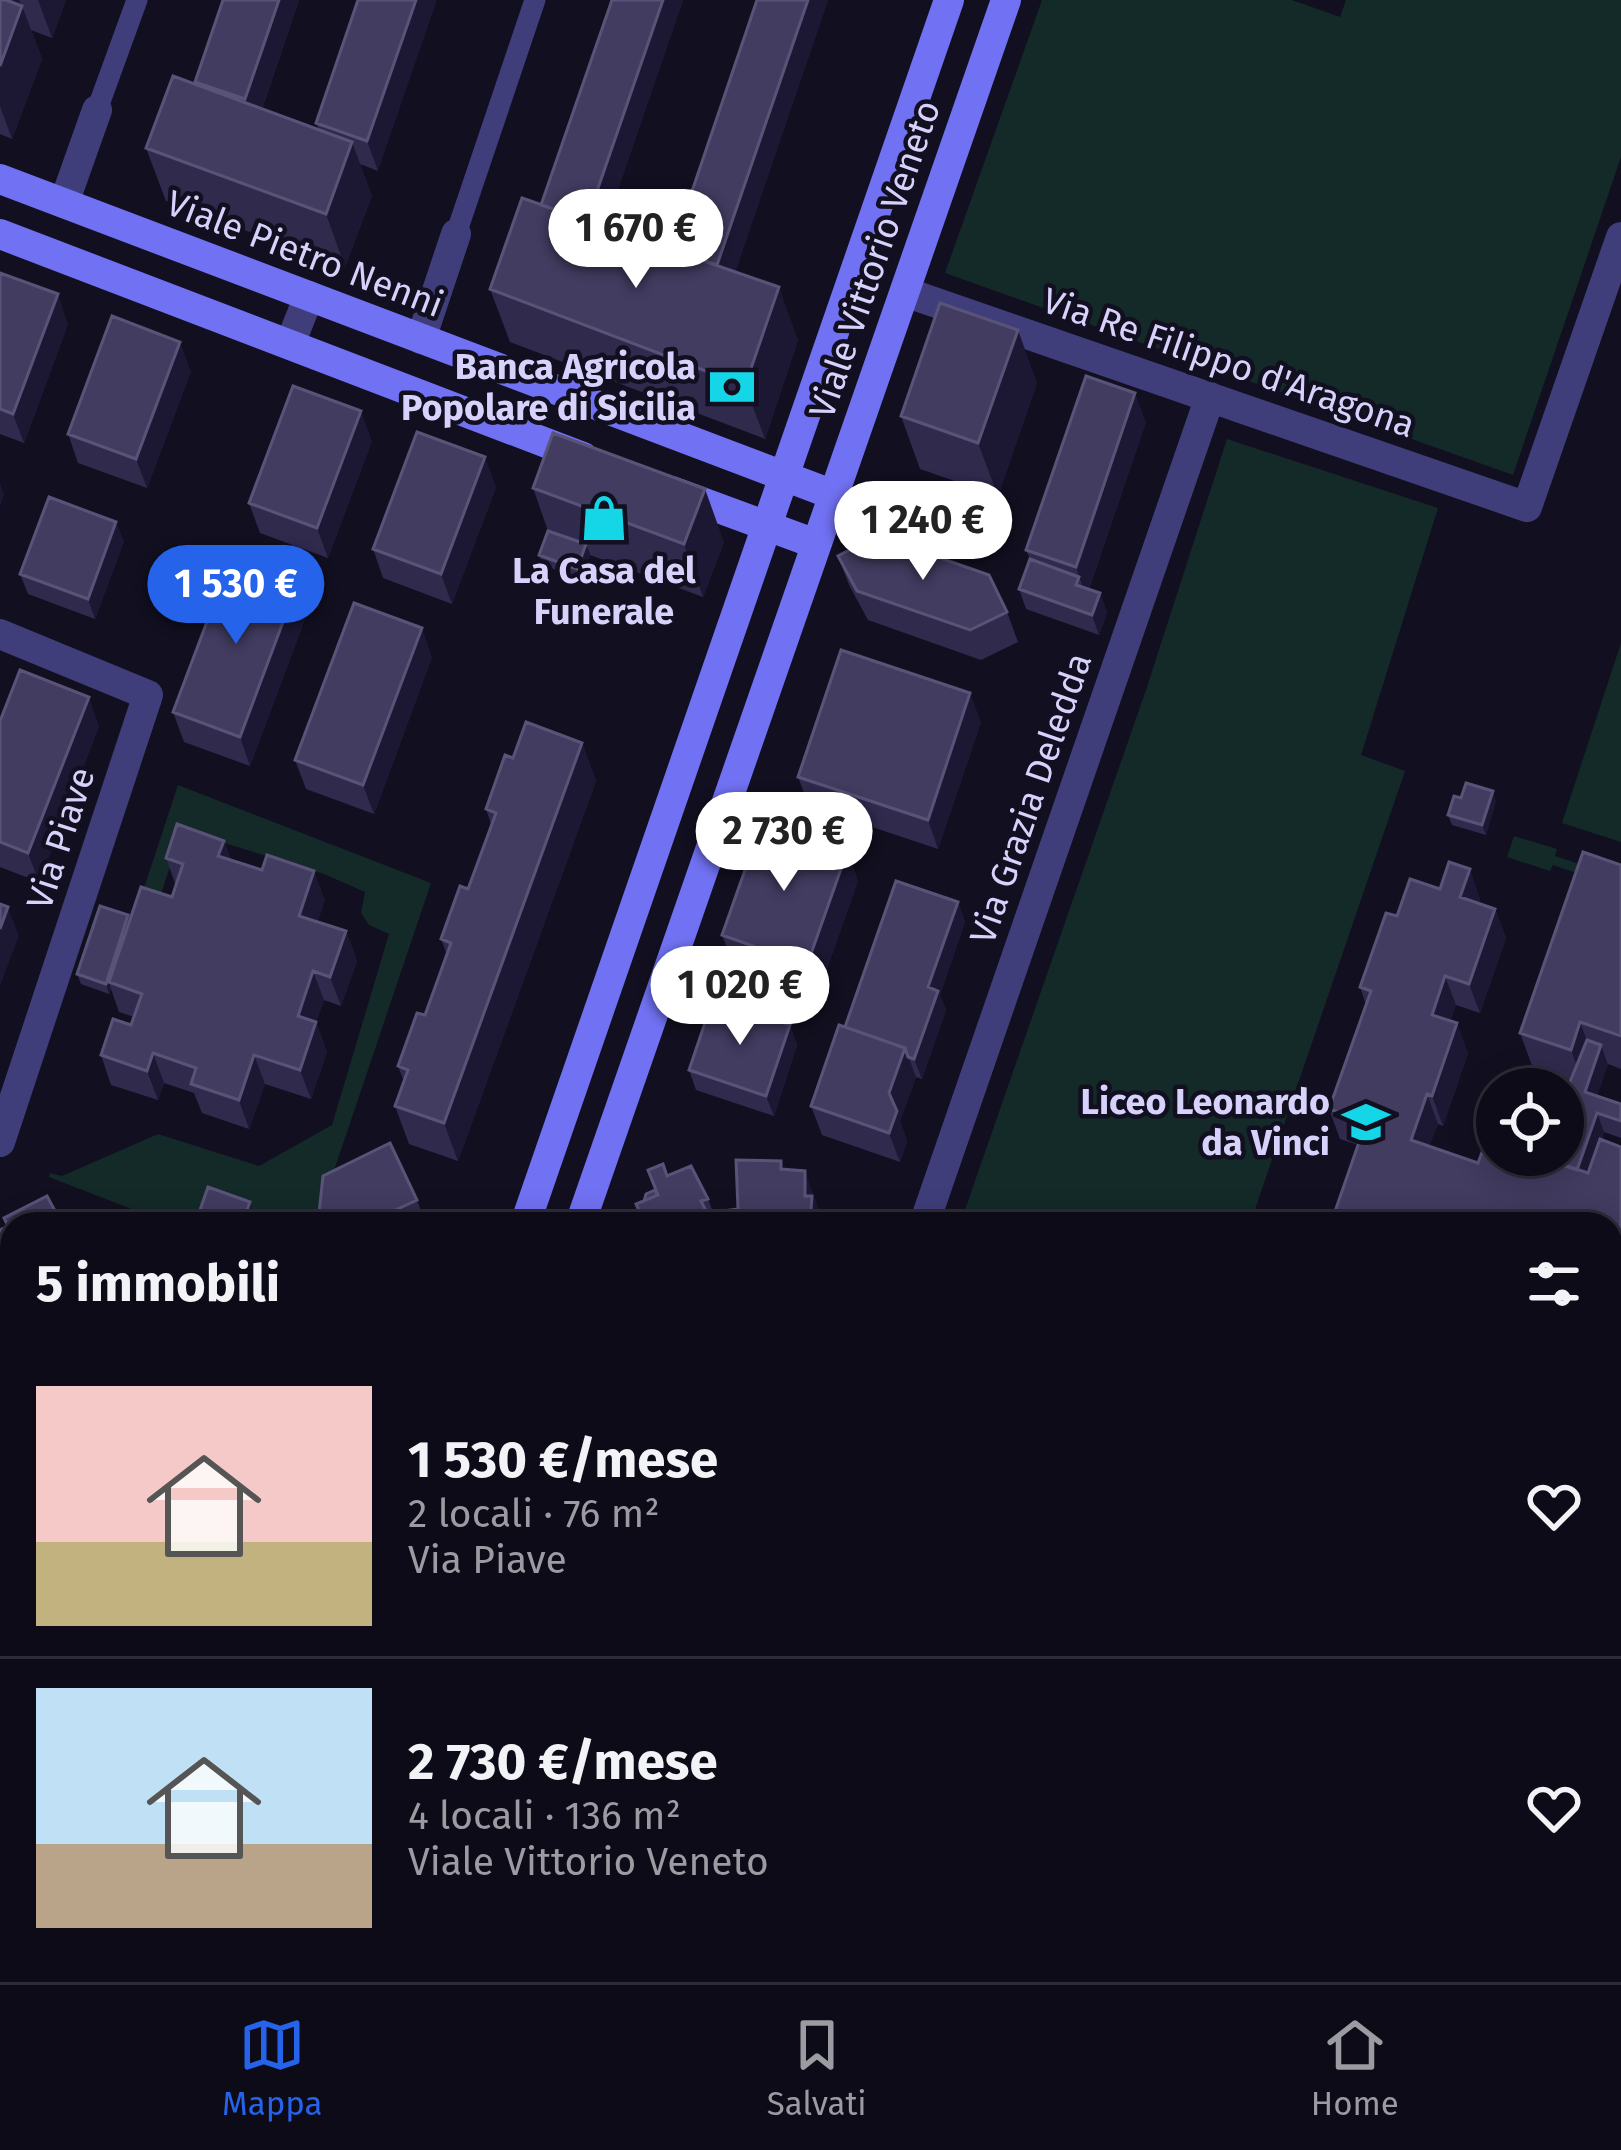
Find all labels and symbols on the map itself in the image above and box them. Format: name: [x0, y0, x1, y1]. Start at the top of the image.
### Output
street label: Viale Vittorio Veneto: [800, 95, 950, 424]
street label: Viale Pietro Nenni: [160, 181, 449, 327]
pin: 1 670 €: [525, 189, 747, 291]
street label: Via Re Filippo d'Aragona: [1037, 279, 1421, 447]
place label: Banca Agricola Popolare di Sicilia: [401, 345, 696, 430]
bank icon: Banca Agricola Popolare di Sicilia: [707, 362, 757, 412]
pin: 1 240 €: [812, 481, 1034, 583]
shop icon: La Casa del Funerale: [579, 493, 629, 543]
pin: 1 530 €: [125, 545, 347, 647]
place label: La Casa del Funerale: [512, 549, 696, 634]
street label: Via Grazia Deledda: [961, 647, 1101, 950]
street label: Via Piave: [17, 762, 105, 915]
pin: 2 730 €: [673, 792, 895, 894]
pin: 1 020 €: [629, 946, 851, 1048]
place label: Liceo Leonardo da Vinci: [1080, 1080, 1330, 1165]
school or university icon: Liceo Leonardo da Vinci: [1341, 1097, 1391, 1147]

